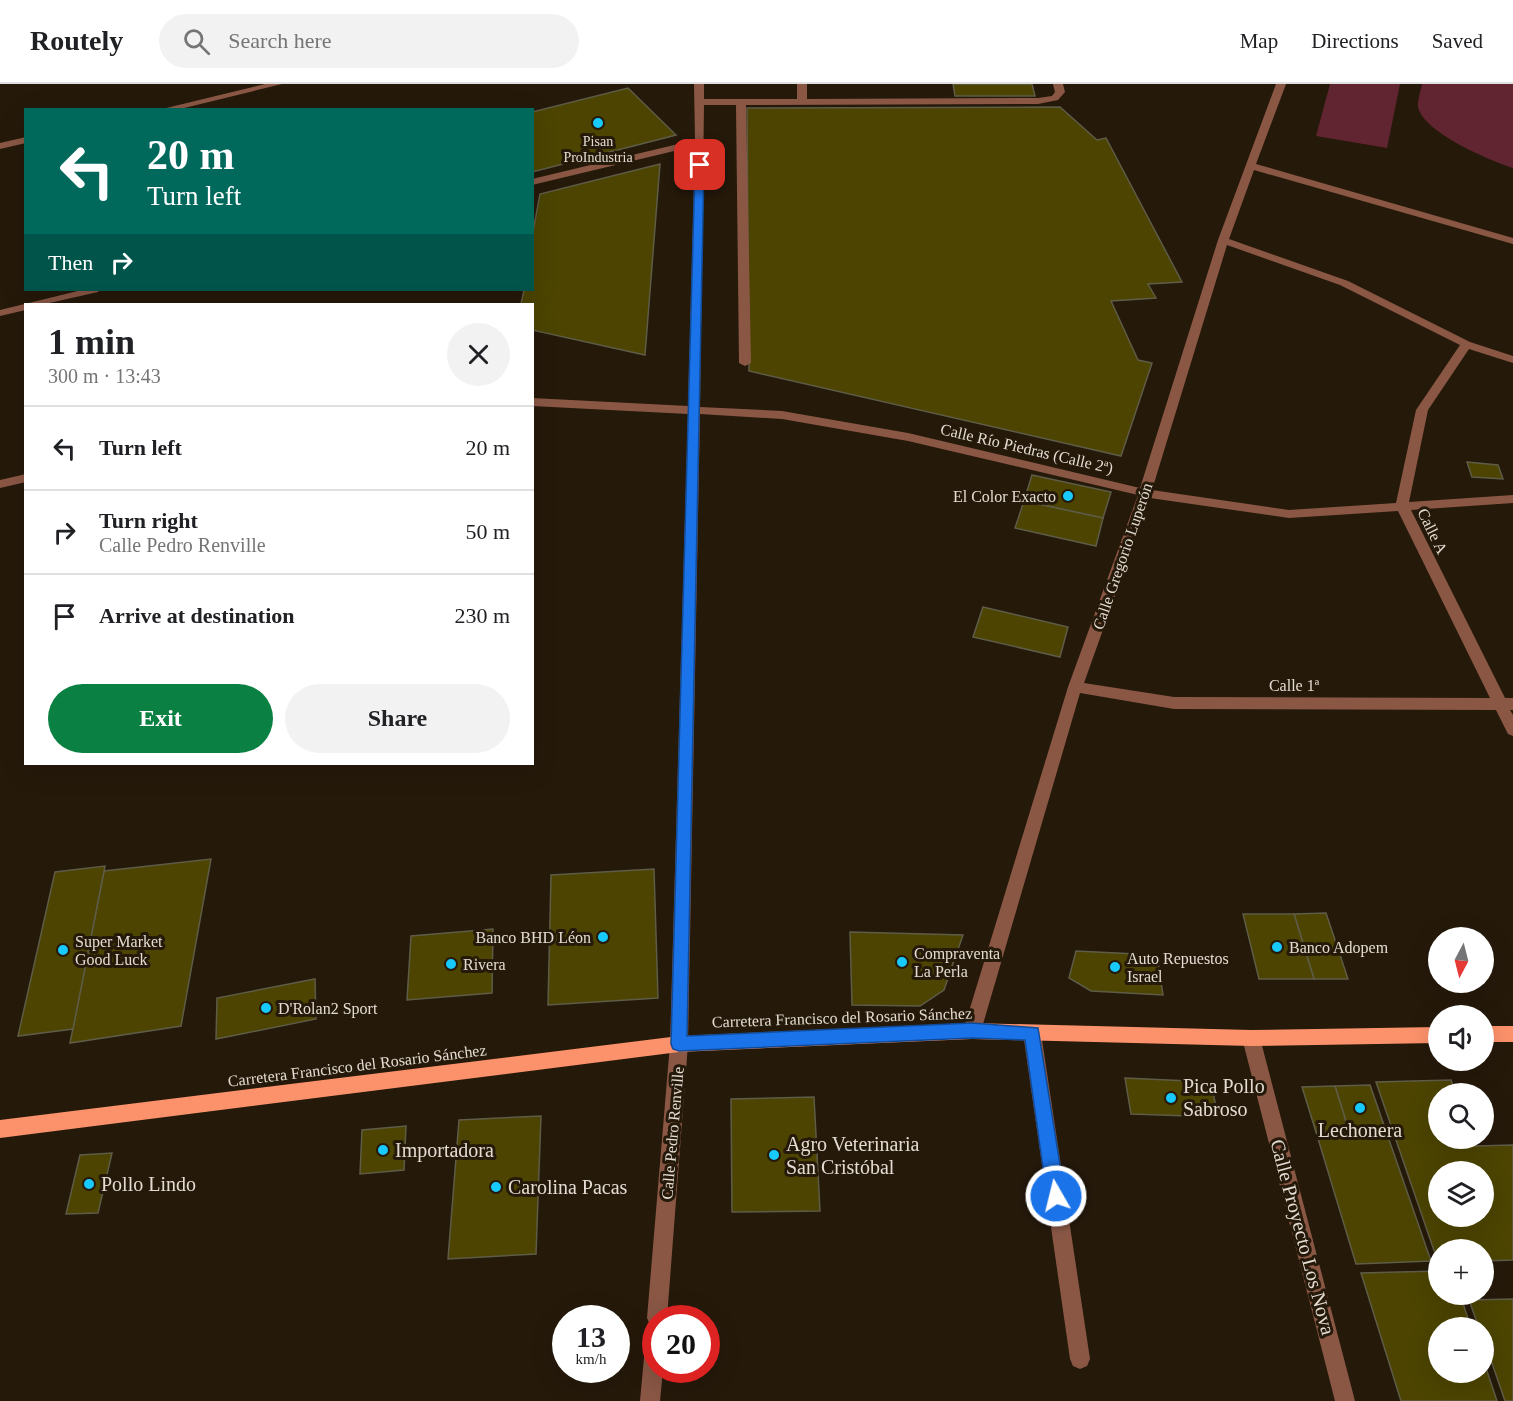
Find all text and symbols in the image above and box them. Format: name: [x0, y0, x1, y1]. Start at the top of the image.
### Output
search box: [159, 14, 579, 68]
text: Routely: [30, 25, 123, 56]
icon: search: [180, 25, 213, 58]
text: Search here: [228, 28, 332, 53]
text: Map: [1240, 29, 1278, 53]
text: Directions: [1311, 29, 1399, 53]
text: Saved: [1432, 29, 1483, 53]
marker: Pisan ProIndustria: [591, 116, 605, 130]
icon: left: [48, 132, 126, 210]
text: 20 m: [147, 132, 235, 178]
place label: Pisan ProIndustria: [563, 134, 633, 165]
pin: [674, 139, 725, 190]
icon: arrive: [683, 148, 716, 181]
text: Turn left: [147, 181, 241, 211]
icon: right: [105, 246, 138, 279]
text: Then: [48, 250, 93, 275]
text: 1 min: [48, 322, 135, 362]
button: close: [447, 323, 510, 386]
text: 300 m · 13:43: [48, 365, 161, 387]
street label: Calle Río Piedras (Calle 2ª): [939, 420, 1115, 478]
icon: left: [48, 432, 81, 465]
text: Turn left: [99, 435, 182, 460]
text: 20 m: [465, 435, 510, 460]
street label: Calle Gregorio Luperón: [1089, 481, 1156, 632]
place label: El Color Exacto: [953, 488, 1056, 505]
marker: El Color Exacto: [1061, 489, 1075, 503]
street label: Calle A: [1414, 506, 1451, 557]
text: Turn right: [99, 508, 198, 533]
icon: right: [48, 516, 81, 549]
text: 50 m: [465, 519, 510, 544]
text: Calle Pedro Renville: [99, 534, 266, 556]
icon: arrive: [48, 600, 81, 633]
text: Arrive at destination: [99, 603, 295, 628]
text: 230 m: [454, 603, 510, 628]
street label: Calle 1ª: [1269, 677, 1320, 694]
button: Exit: [48, 684, 273, 753]
button: Share: [285, 684, 510, 753]
north arrow: [1428, 927, 1494, 993]
map controls: [1428, 927, 1494, 1383]
place label: Banco BHD Léon: [475, 929, 591, 946]
marker: Banco BHD Léon: [596, 930, 610, 944]
place label: Super Market Good Luck: [75, 933, 163, 968]
place label: Banco Adopem: [1289, 939, 1389, 957]
marker: Banco Adopem: [1270, 940, 1284, 954]
marker: Super Market Good Luck: [56, 943, 70, 957]
place label: Compraventa La Perla: [914, 945, 1000, 980]
place label: Auto Repuestos Israel: [1127, 950, 1229, 985]
marker: Compraventa La Perla: [895, 955, 909, 969]
place label: Rivera: [463, 956, 506, 973]
marker: Rivera: [444, 957, 458, 971]
marker: Auto Repuestos Israel: [1108, 960, 1122, 974]
place label: D'Rolan2 Sport: [278, 1000, 378, 1018]
marker: D'Rolan2 Sport: [259, 1001, 273, 1015]
street label: Carretera Francisco del Rosario Sánchez: [712, 1004, 972, 1031]
button: sound: [1428, 1005, 1494, 1071]
street label: Carretera Francisco del Rosario Sánchez: [227, 1041, 487, 1090]
street label: Calle Pedro Renville: [658, 1066, 687, 1200]
place label: Pica Pollo Sabroso: [1183, 1075, 1265, 1120]
button: search: [1428, 1083, 1494, 1149]
marker: Pica Pollo Sabroso: [1164, 1091, 1178, 1105]
marker: Lechonera: [1353, 1101, 1367, 1115]
place label: Lechonera: [1318, 1119, 1402, 1141]
place label: Agro Veterinaria San Cristóbal: [786, 1133, 920, 1178]
street label: Calle Proyecto Los Nova: [1265, 1137, 1340, 1338]
place label: Importadora: [395, 1139, 494, 1162]
marker: Importadora: [376, 1143, 390, 1157]
marker: Agro Veterinaria San Cristóbal: [767, 1148, 781, 1162]
button: layers: [1428, 1161, 1494, 1227]
position arrow: [1024, 1164, 1088, 1228]
place label: Pollo Lindo: [101, 1173, 196, 1195]
place label: Carolina Pacas: [508, 1176, 628, 1198]
marker: Pollo Lindo: [82, 1177, 96, 1191]
marker: Carolina Pacas: [489, 1180, 503, 1194]
button: +: [1428, 1239, 1494, 1305]
speed limit sign: 20: [642, 1305, 720, 1383]
button: −: [1428, 1317, 1494, 1383]
text: 13: [576, 1320, 606, 1353]
text: km/h: [576, 1351, 606, 1367]

